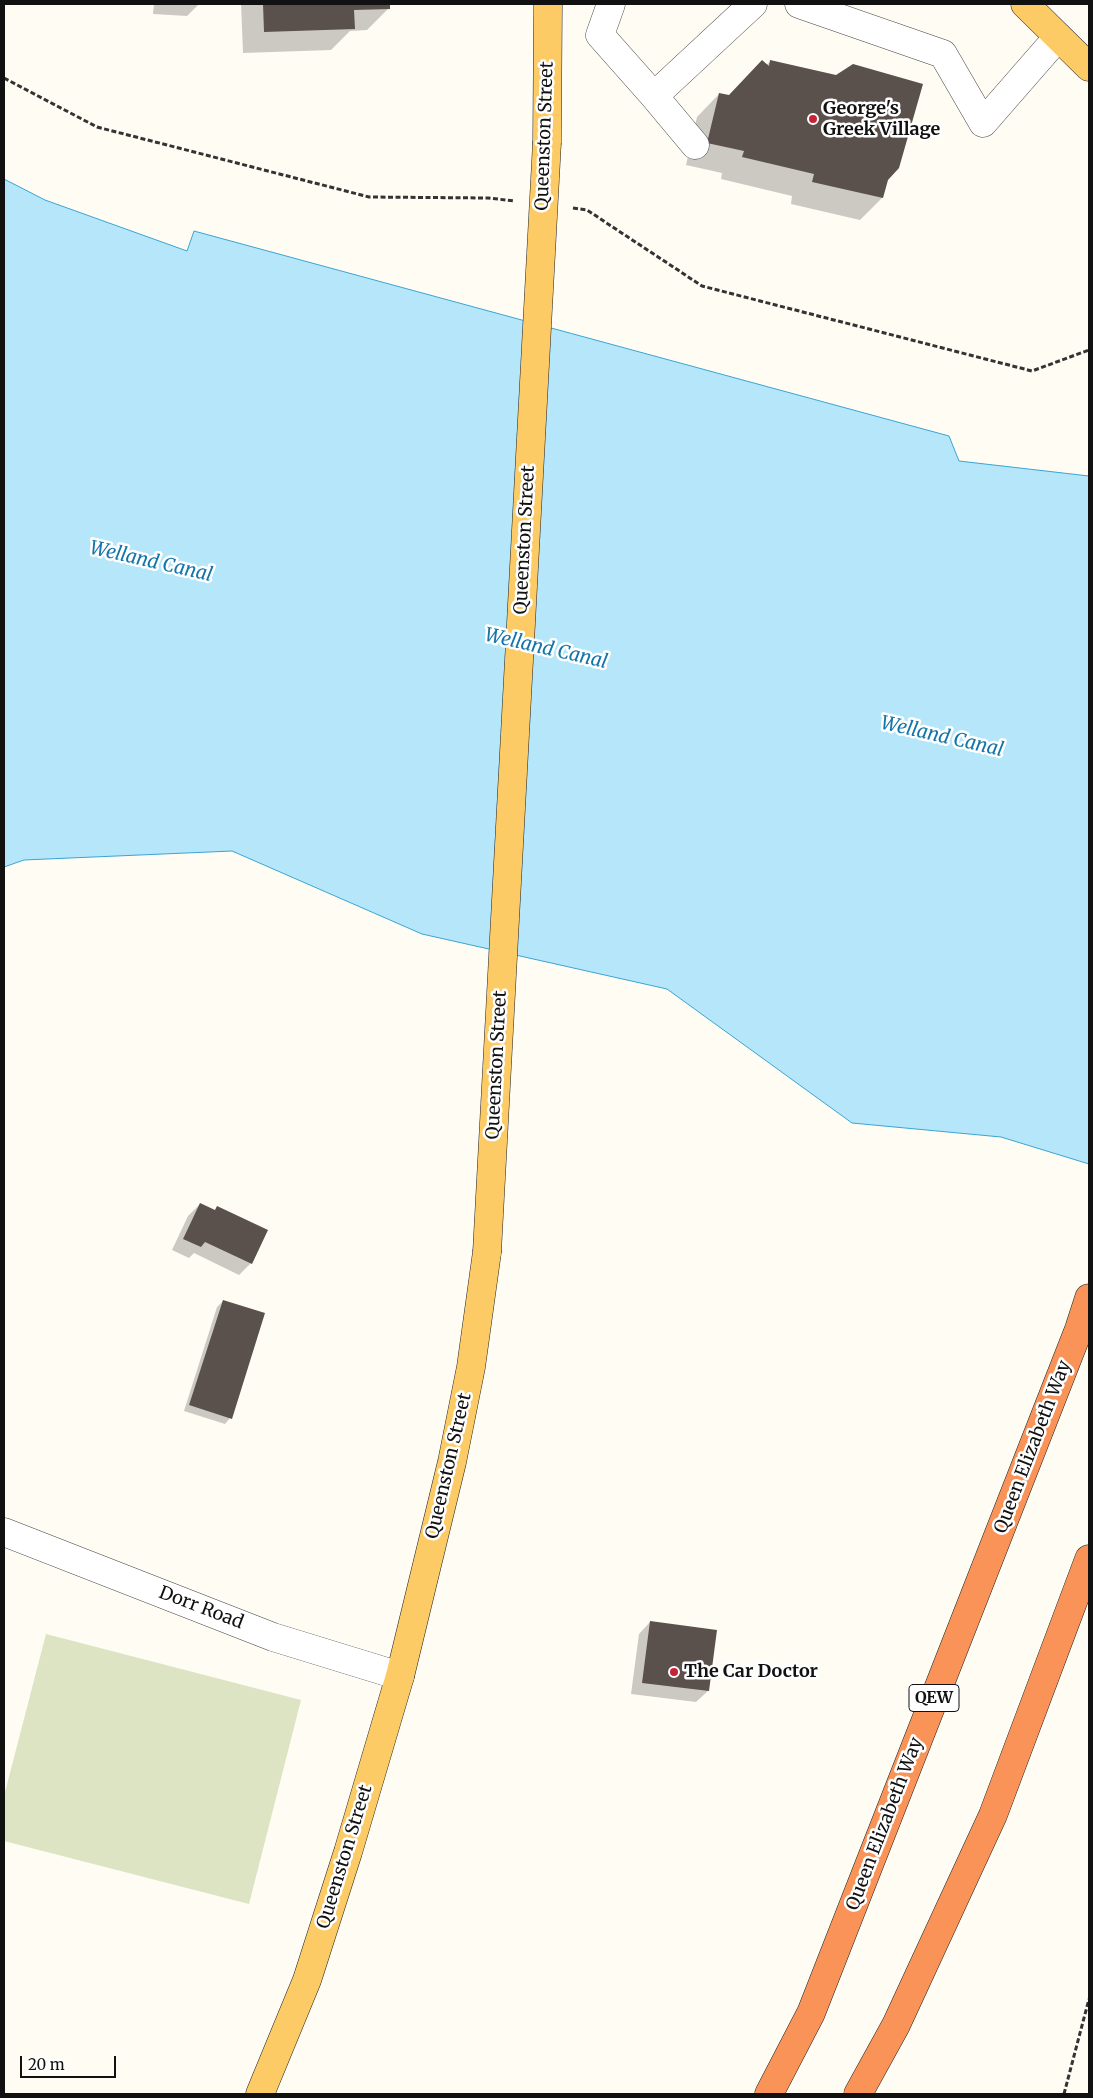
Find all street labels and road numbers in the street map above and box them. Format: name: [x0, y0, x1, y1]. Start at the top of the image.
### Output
street label: Queenston Street: [532, 61, 558, 211]
street label: Queenston Street: [510, 465, 540, 615]
street label: Queenston Street: [482, 990, 512, 1140]
street label: Queen Elizabeth Way: [990, 1358, 1076, 1536]
street label: Queenston Street: [422, 1391, 476, 1541]
street label: Dorr Road: [156, 1582, 246, 1634]
road number: QEW: [909, 1685, 959, 1712]
street label: Queen Elizabeth Way: [842, 1735, 928, 1913]
street label: Queenston Street: [313, 1782, 377, 1932]

